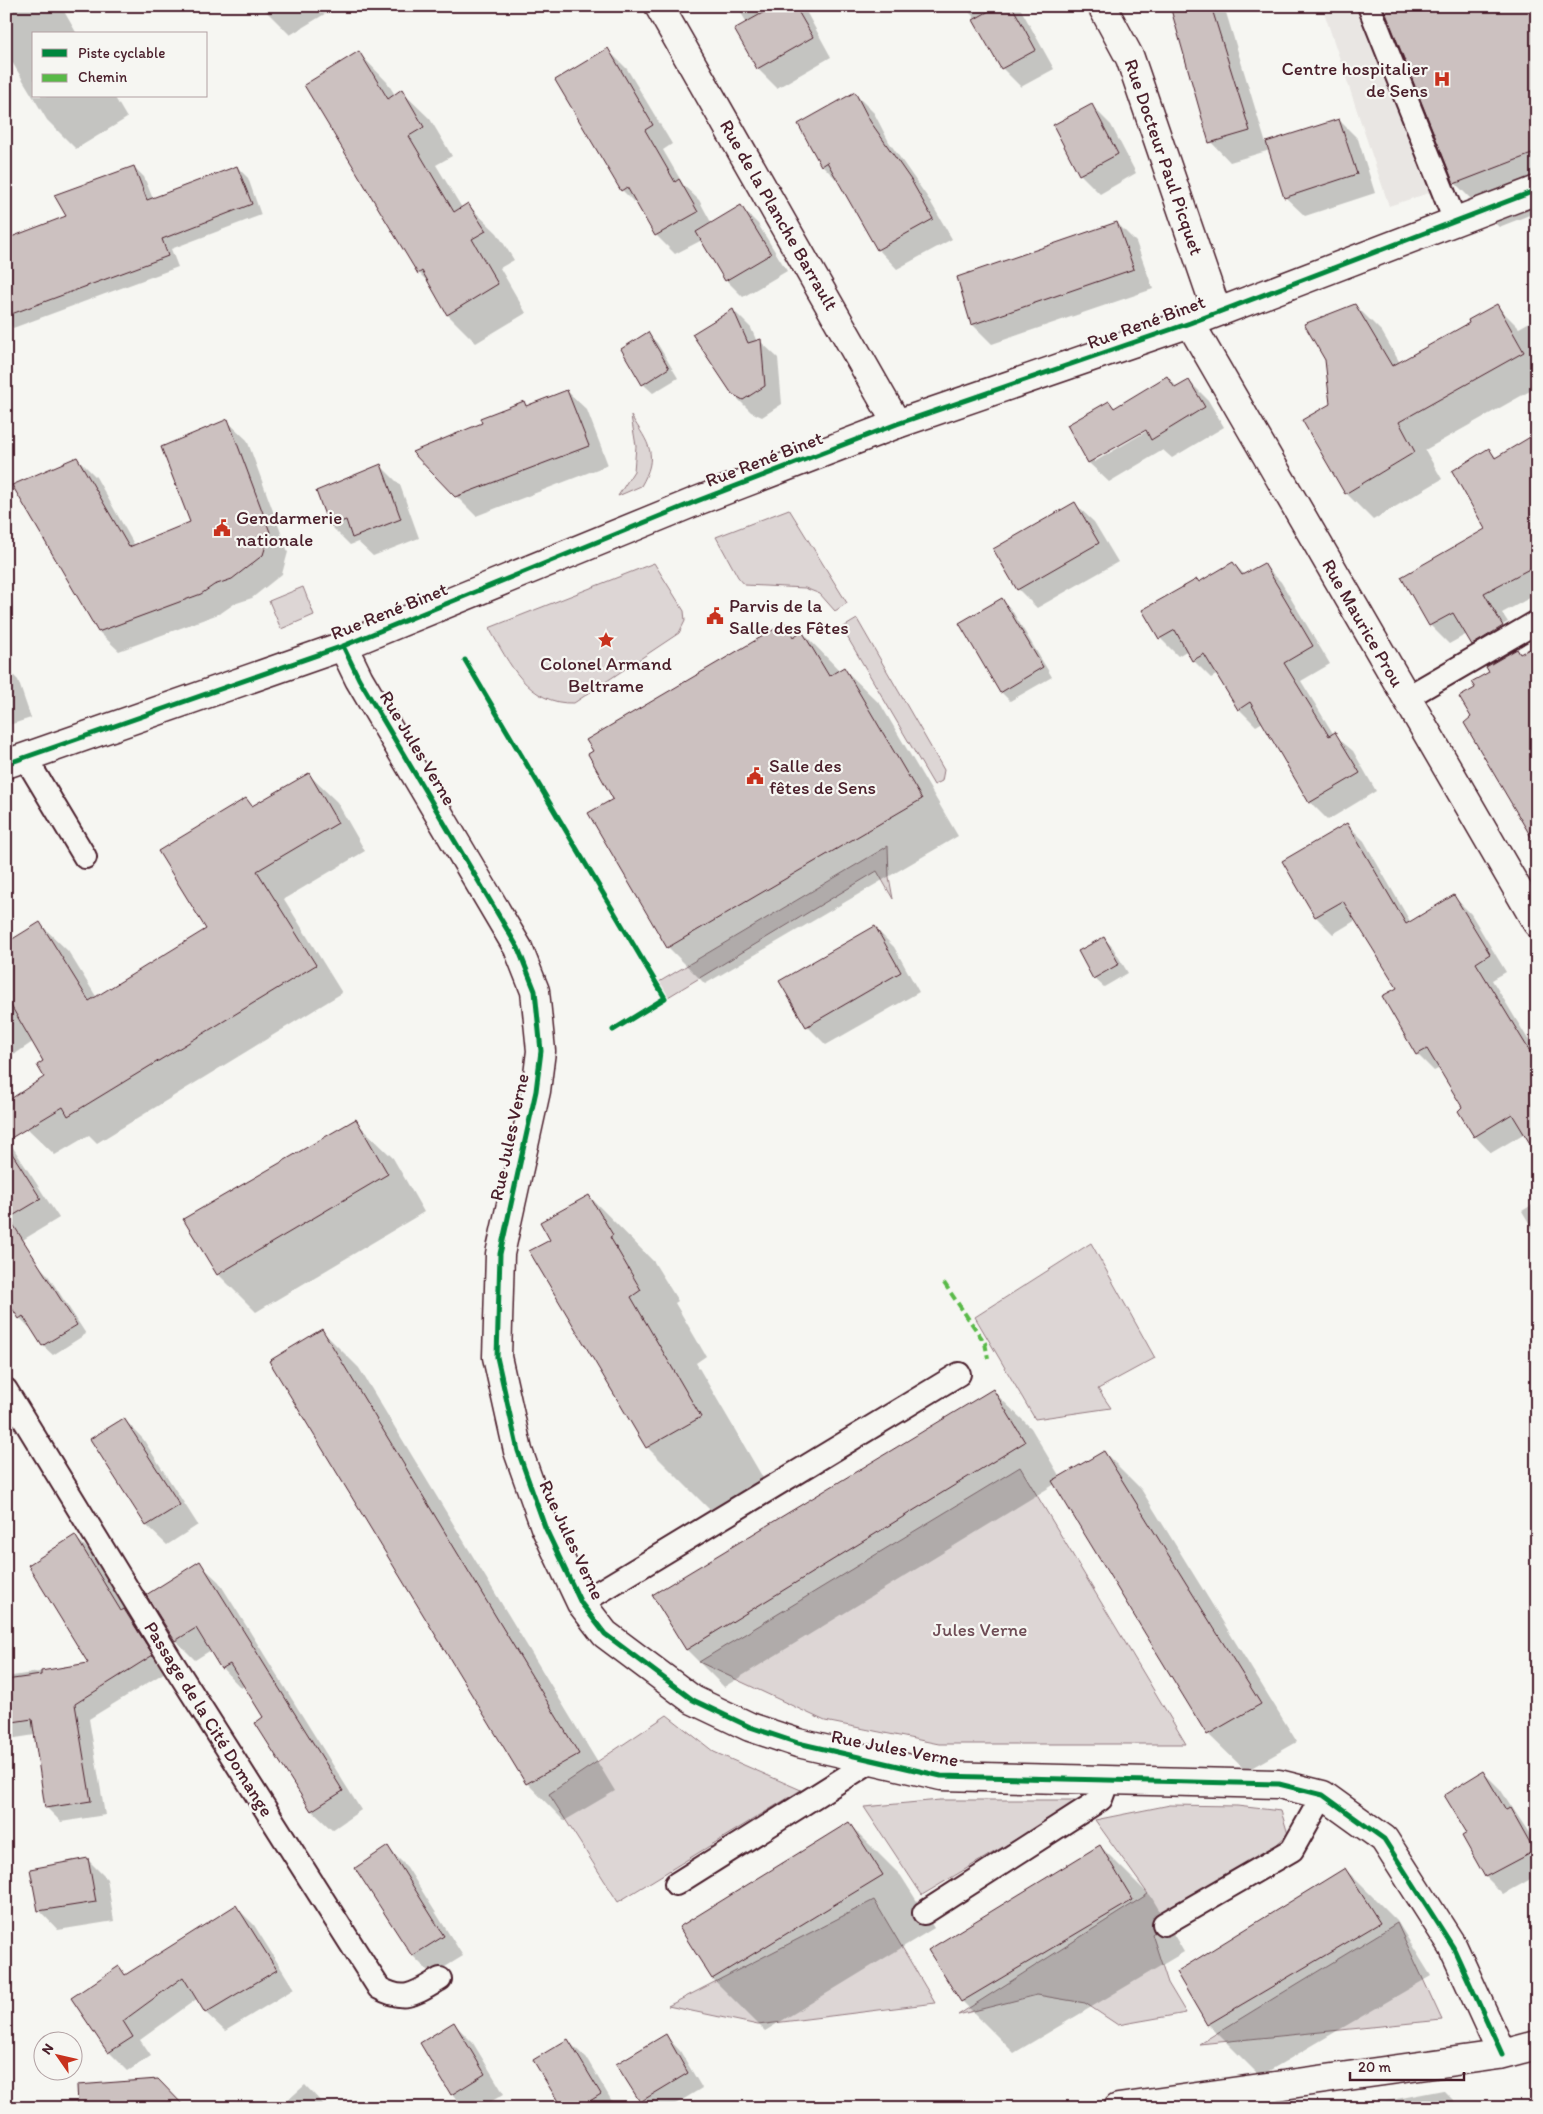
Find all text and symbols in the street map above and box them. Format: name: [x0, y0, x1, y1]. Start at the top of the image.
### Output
legend: [32, 32, 208, 98]
text: Piste cyclable: [78, 44, 165, 62]
street label: Rue Docteur Paul Picquet: [1120, 56, 1208, 258]
place label: Centre hospitalier de Sens: [1281, 57, 1428, 102]
text: Chemin: [78, 68, 128, 86]
hospital icon: Centre hospitalier de Sens: [1432, 69, 1452, 89]
street label: Rue de la Planche Barrault: [715, 115, 843, 315]
street label: Rue René Binet: [1084, 290, 1208, 354]
street label: Rue René Binet: [702, 426, 826, 492]
place label: Gendarmerie nationale: [236, 506, 342, 551]
public building icon: Gendarmerie nationale: [212, 518, 232, 538]
street label: Rue Maurice Prou: [1317, 555, 1409, 691]
street label: Rue René Binet: [327, 577, 451, 645]
place label: Parvis de la Salle des Fêtes: [729, 594, 849, 639]
public building icon: Parvis de la Salle des Fêtes: [705, 606, 725, 626]
place icon: Colonel Armand Beltrame: [596, 630, 616, 650]
place label: Colonel Armand Beltrame: [540, 652, 673, 697]
street label: Rue Jules Verne: [375, 687, 461, 809]
place label: Salle des fêtes de Sens: [769, 754, 876, 799]
public building icon: Salle des fêtes de Sens: [745, 766, 765, 786]
street label: Rue Jules Verne: [484, 1071, 534, 1203]
street label: Rue Jules Verne: [534, 1476, 610, 1604]
street label: Passage de la Cité Domange: [139, 1617, 279, 1821]
park label: Jules Verne: [933, 1618, 1027, 1641]
street label: Rue Jules Verne: [829, 1724, 961, 1772]
north arrow: [32, 2032, 82, 2082]
text: N: [38, 2040, 57, 2058]
scale bar: [1350, 2049, 1464, 2081]
text: 20 m: [1358, 2058, 1392, 2076]

